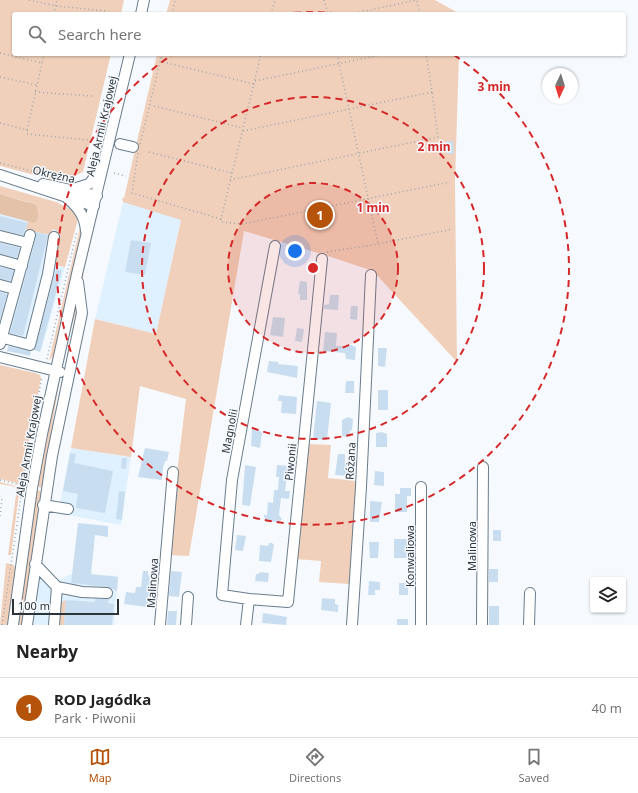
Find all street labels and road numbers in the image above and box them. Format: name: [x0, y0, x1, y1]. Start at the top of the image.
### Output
street label: Aleja Armii Krajowej: [82, 74, 120, 178]
street label: Okrężna: [31, 162, 77, 186]
street label: Aleja Armii Krajowej: [12, 394, 44, 498]
street label: Magnolii: [217, 408, 241, 454]
street label: Różana: [342, 442, 358, 480]
street label: Piwonii: [281, 443, 299, 481]
street label: Malinowa: [464, 521, 479, 571]
street label: Konwaliowa: [402, 525, 417, 587]
street label: Malinowa: [143, 558, 161, 608]

